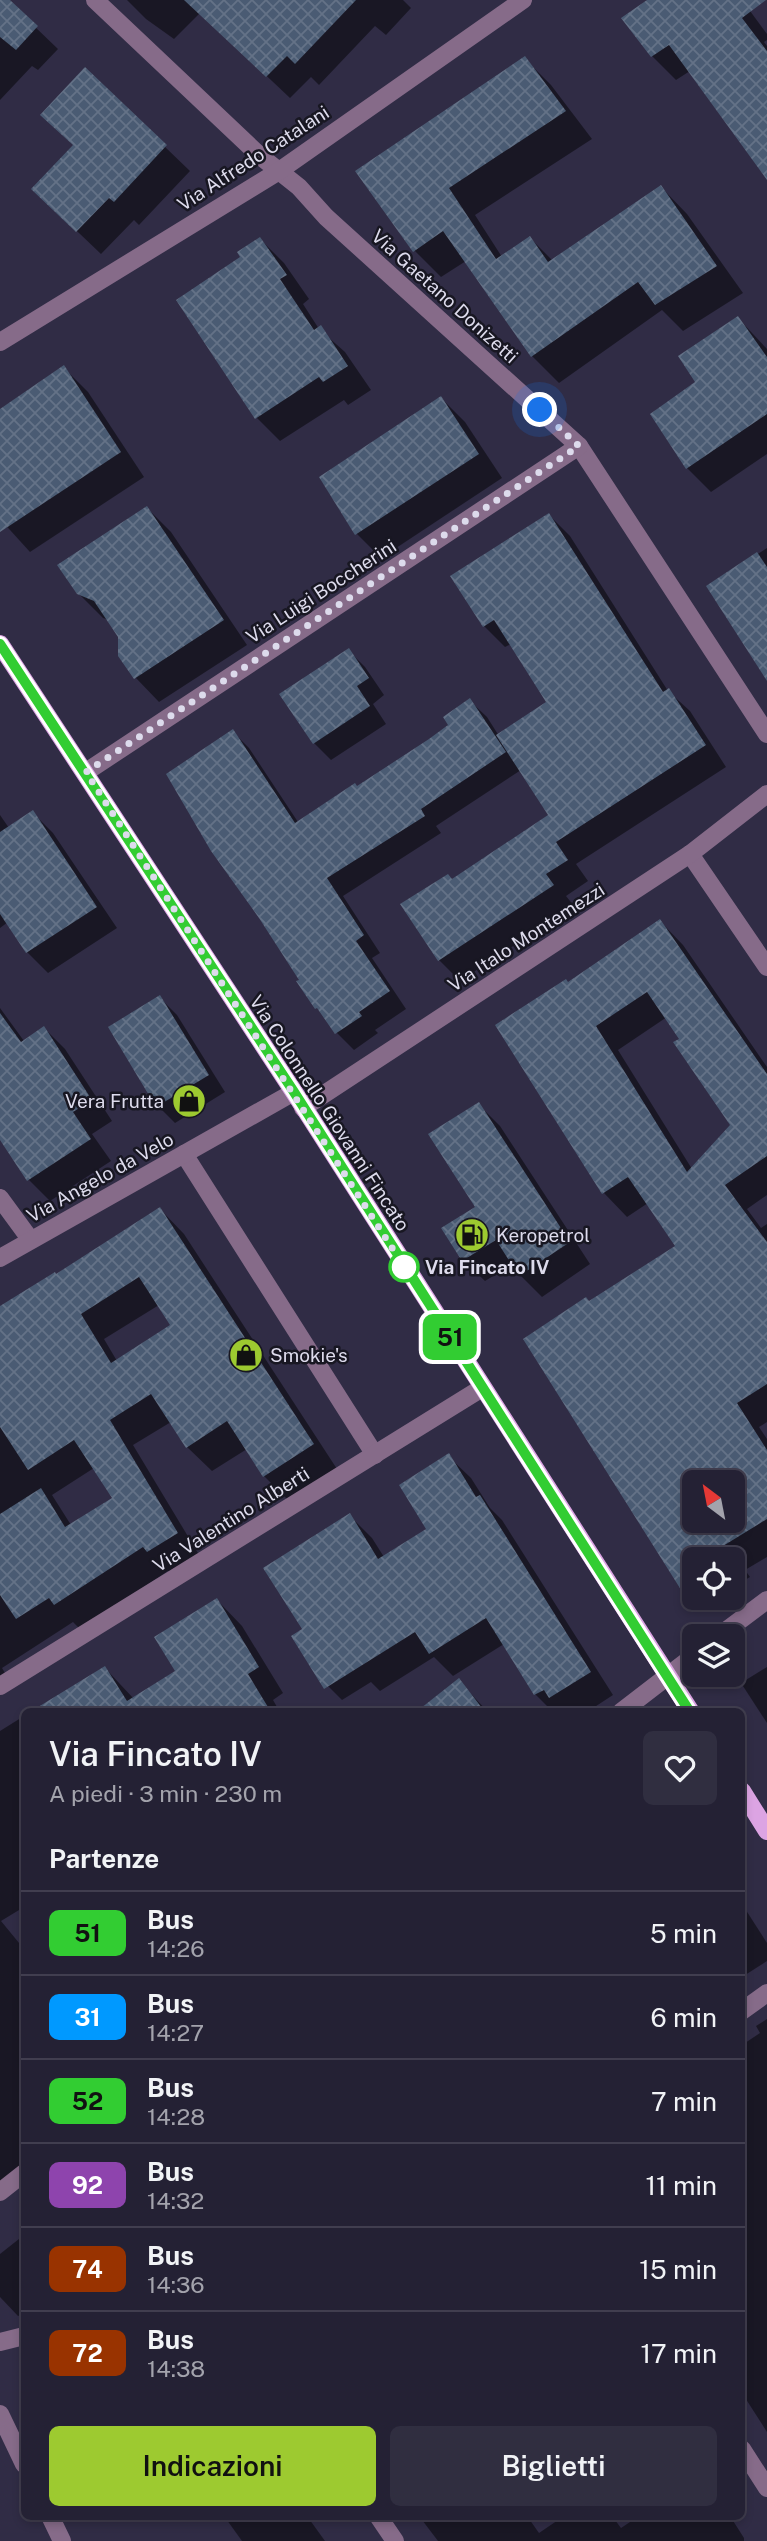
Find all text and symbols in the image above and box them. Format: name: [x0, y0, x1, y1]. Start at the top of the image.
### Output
street label: Via Alfredo Catalani: [173, 101, 333, 215]
street label: Via Gaetano Donizetti: [367, 225, 523, 367]
your location: [522, 392, 557, 427]
street label: Via Luigi Boccherini: [242, 534, 400, 648]
street label: Via Italo Montemezzi: [444, 878, 608, 996]
street label: Via Colonnello Giovanni Fincato: [245, 991, 415, 1235]
shop icon: Vera Frutta: [170, 1082, 208, 1120]
place label: Vera Frutta: [65, 1090, 164, 1112]
street label: Via Angelo da Velo: [23, 1128, 177, 1226]
fuel station icon: Keropetrol: [453, 1216, 491, 1254]
place label: Keropetrol: [496, 1224, 590, 1246]
marker: Via Fincato IV: [389, 1252, 419, 1282]
place label: Via Fincato IV: [425, 1256, 549, 1278]
line badge: 51: [419, 1314, 482, 1360]
text: 51: [437, 1323, 463, 1351]
shop icon: Smokie's: [227, 1336, 265, 1374]
place label: Smokie's: [270, 1344, 348, 1366]
street label: Via Valentino Alberti: [149, 1462, 313, 1576]
north arrow: [682, 1470, 746, 1533]
map controls: [682, 1470, 745, 1687]
button: locate: [682, 1547, 745, 1610]
button: layers: [682, 1624, 745, 1687]
button: heart: [643, 1731, 717, 1805]
text: Via Fincato IV: [49, 1735, 262, 1773]
text: A piedi · 3 min · 230 m: [49, 1780, 282, 1807]
text: Partenze: [49, 1843, 159, 1874]
text: Bus: [147, 1904, 194, 1935]
text: 5 min: [650, 1918, 717, 1949]
text: 51: [74, 1919, 101, 1947]
text: 14:26: [147, 1935, 205, 1962]
text: Bus: [147, 1988, 194, 2019]
text: 6 min: [650, 2002, 717, 2033]
text: 31: [74, 2003, 101, 2031]
text: 14:27: [147, 2019, 204, 2046]
text: Bus: [147, 2072, 194, 2103]
text: 7 min: [651, 2086, 717, 2117]
text: 52: [72, 2087, 103, 2115]
text: 14:28: [147, 2103, 205, 2130]
text: Bus: [147, 2156, 194, 2187]
text: 11 min: [645, 2170, 717, 2201]
text: 92: [72, 2171, 103, 2199]
text: 14:32: [147, 2187, 204, 2214]
text: Bus: [147, 2240, 194, 2271]
text: 15 min: [639, 2254, 717, 2285]
text: 74: [72, 2255, 103, 2283]
text: 14:36: [147, 2271, 205, 2298]
text: Bus: [147, 2324, 194, 2355]
text: 17 min: [640, 2338, 717, 2369]
text: 72: [72, 2339, 103, 2367]
text: 14:38: [147, 2355, 205, 2382]
button: Indicazioni: [49, 2426, 376, 2506]
button: Biglietti: [390, 2426, 717, 2506]

